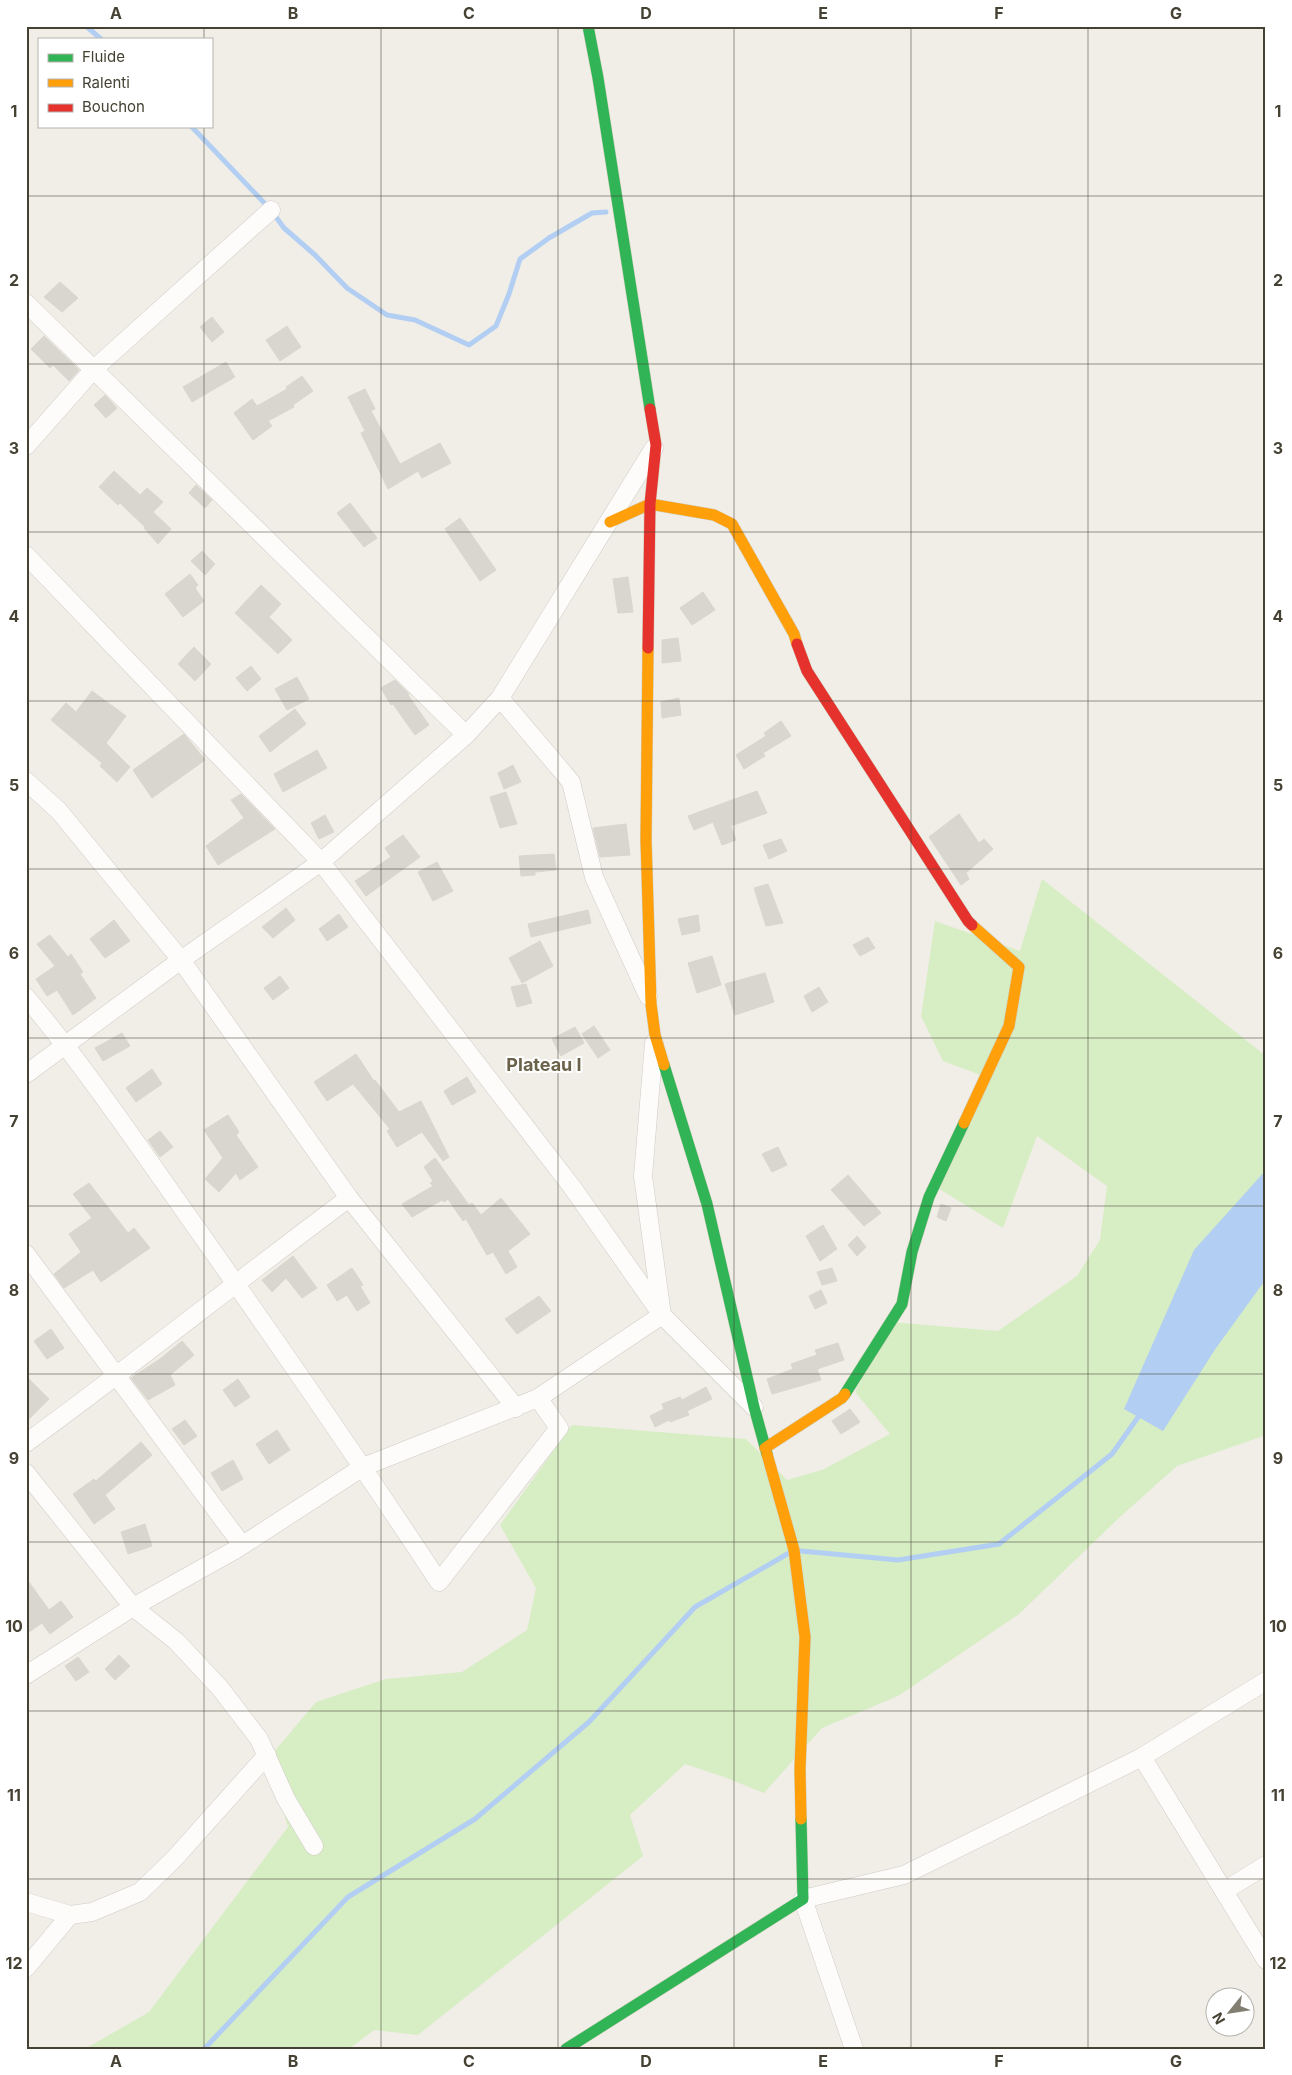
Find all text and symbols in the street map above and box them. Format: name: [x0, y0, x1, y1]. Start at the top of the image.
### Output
text: A: [110, 3, 122, 23]
text: B: [288, 3, 298, 23]
text: C: [463, 3, 475, 23]
text: D: [640, 3, 652, 23]
text: E: [818, 3, 828, 23]
text: F: [994, 3, 1004, 23]
text: G: [1170, 3, 1182, 23]
legend: [38, 38, 212, 128]
text: Fluide: [82, 47, 125, 66]
text: Ralenti: [82, 73, 130, 92]
text: Bouchon: [82, 97, 145, 116]
text: 1: [11, 101, 17, 121]
text: 1: [1275, 101, 1281, 121]
text: 2: [9, 270, 19, 290]
text: 2: [1273, 270, 1283, 290]
text: 3: [9, 438, 19, 458]
text: 3: [1273, 438, 1283, 458]
text: 4: [9, 606, 20, 626]
text: 4: [1273, 606, 1284, 626]
text: 5: [9, 775, 19, 795]
text: 5: [1273, 775, 1283, 795]
text: 6: [9, 943, 19, 963]
text: 6: [1273, 943, 1283, 963]
district label: Plateau I: [506, 1054, 582, 1075]
text: 7: [9, 1111, 19, 1131]
text: 7: [1273, 1111, 1283, 1131]
text: 8: [9, 1280, 19, 1300]
text: 8: [1273, 1280, 1283, 1300]
text: 9: [9, 1448, 19, 1468]
text: 9: [1273, 1448, 1283, 1468]
text: 10: [5, 1616, 23, 1636]
text: 10: [1269, 1616, 1287, 1636]
text: 11: [7, 1785, 21, 1805]
text: 11: [1271, 1785, 1285, 1805]
text: 12: [6, 1953, 22, 1973]
text: 12: [1270, 1953, 1286, 1973]
north arrow: [1204, 1988, 1254, 2038]
text: N: [1208, 2010, 1228, 2028]
text: A: [110, 2051, 122, 2071]
text: B: [288, 2051, 298, 2071]
text: C: [463, 2051, 475, 2071]
text: D: [640, 2051, 652, 2071]
text: E: [818, 2051, 828, 2071]
text: F: [994, 2051, 1004, 2071]
text: G: [1170, 2051, 1182, 2071]

